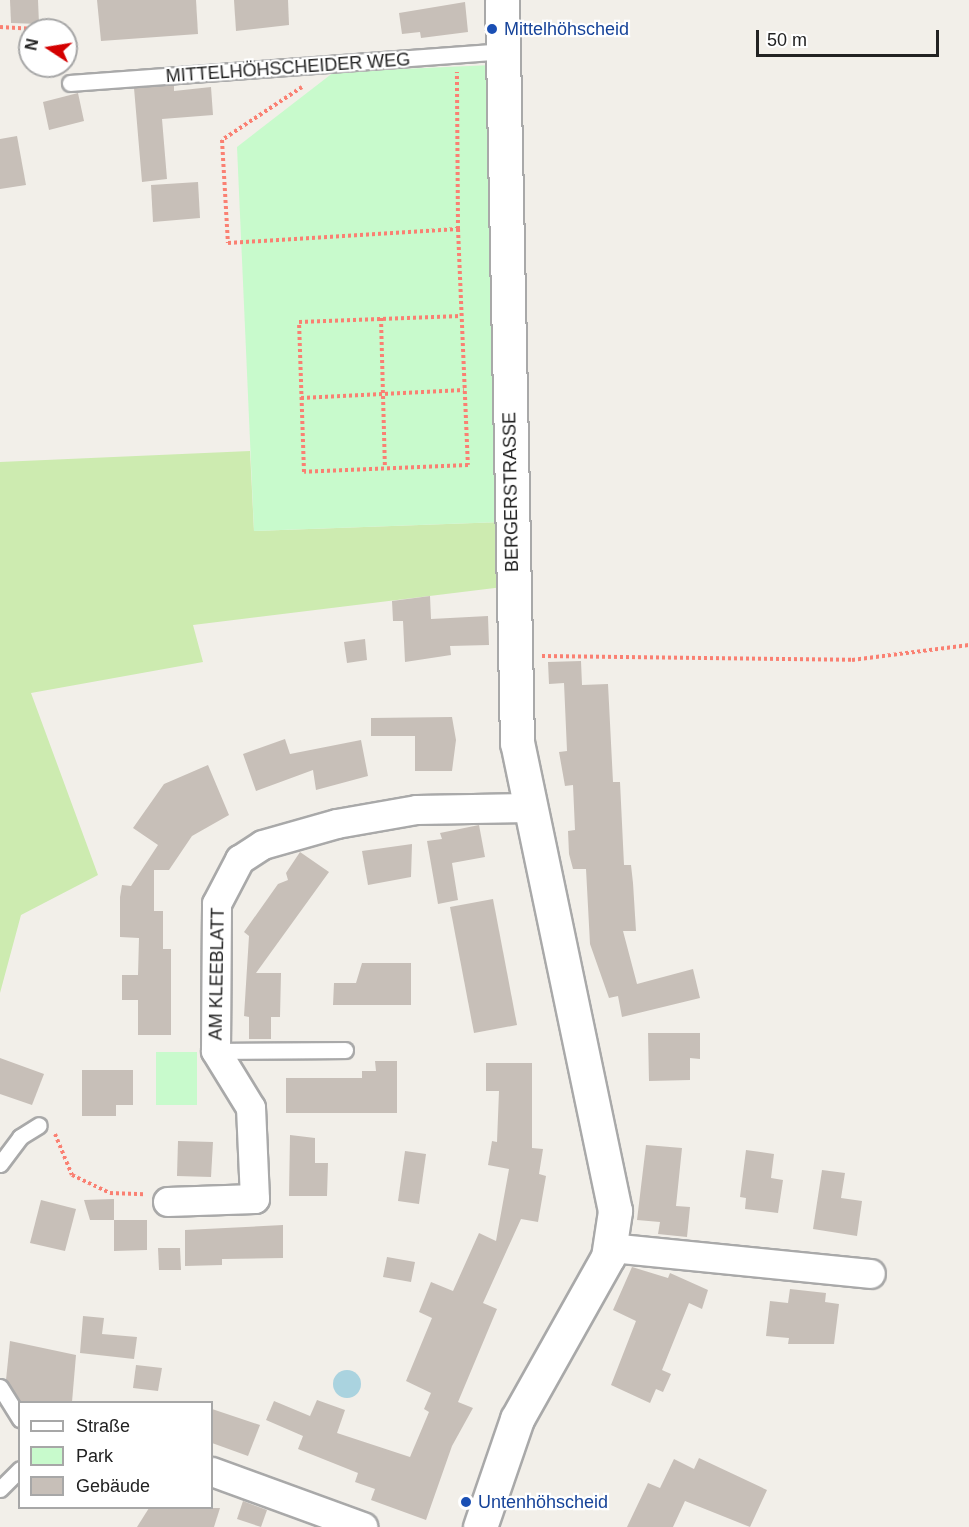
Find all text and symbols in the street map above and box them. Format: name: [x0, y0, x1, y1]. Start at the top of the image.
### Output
north arrow: [18, 18, 78, 78]
place label: Mittelhöhscheid: [504, 18, 629, 40]
scale bar: [759, 18, 942, 56]
marker: Mittelhöhscheid: [485, 22, 499, 36]
text: 50 m: [767, 30, 807, 50]
text: N: [22, 37, 41, 52]
street label: MITTELHÖHSCHEIDER WEG: [165, 49, 411, 87]
street label: BERGERSTRASSE: [499, 412, 523, 572]
street label: AM KLEEBLATT: [205, 907, 229, 1041]
legend: [18, 1401, 213, 1509]
text: Straße: [76, 1416, 130, 1436]
text: Park: [76, 1446, 113, 1466]
text: Gebäude: [76, 1476, 150, 1496]
place label: Untenhöhscheid: [478, 1491, 608, 1513]
marker: Untenhöhscheid: [459, 1495, 473, 1509]

